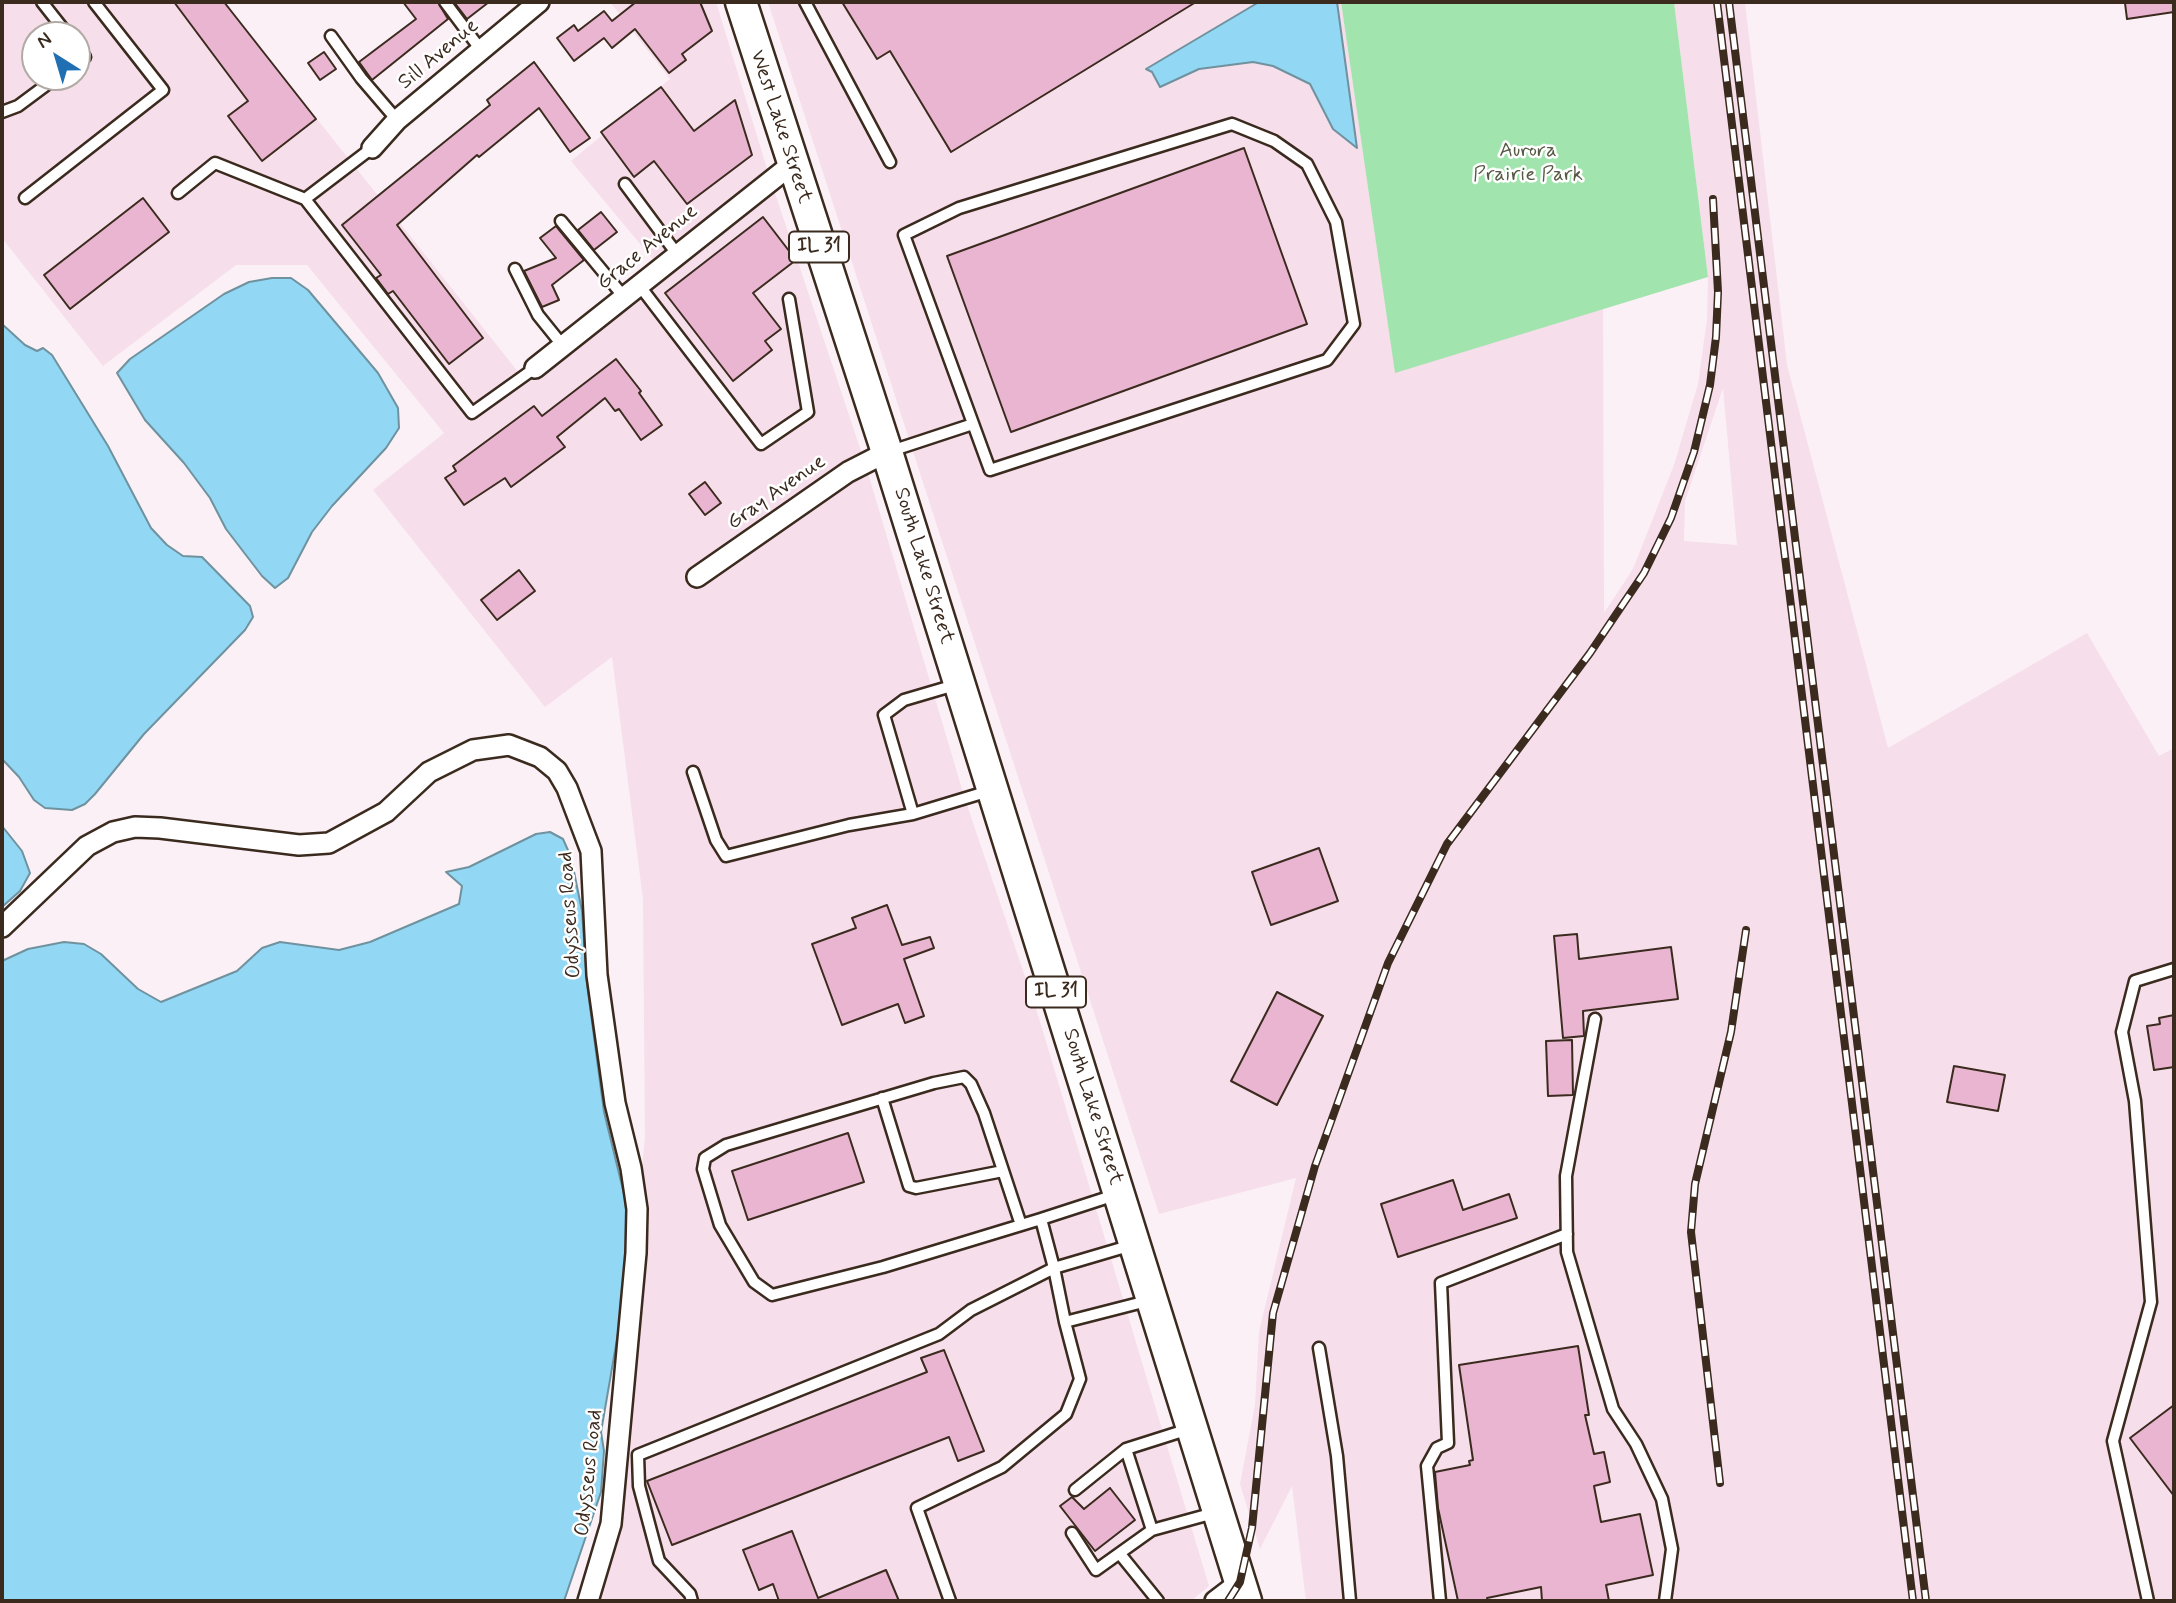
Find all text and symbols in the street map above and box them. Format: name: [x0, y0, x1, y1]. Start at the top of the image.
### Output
street label: Sill Avenue: [394, 14, 484, 96]
north arrow: [21, 21, 91, 91]
text: N: [32, 27, 57, 54]
street label: West Lake Street: [743, 47, 817, 207]
park label: Aurora Prairie Park: [1473, 139, 1583, 189]
street label: Grace Avenue: [592, 200, 704, 296]
road number: IL 31: [789, 232, 849, 262]
street label: Gray Avenue: [723, 450, 831, 536]
street label: South Lake Street: [887, 485, 959, 647]
street label: Odysseus Road: [554, 851, 588, 979]
road number: IL 31: [1026, 976, 1086, 1008]
street label: South Lake Street: [1056, 1026, 1128, 1188]
street label: Odysseus Road: [571, 1408, 609, 1538]

